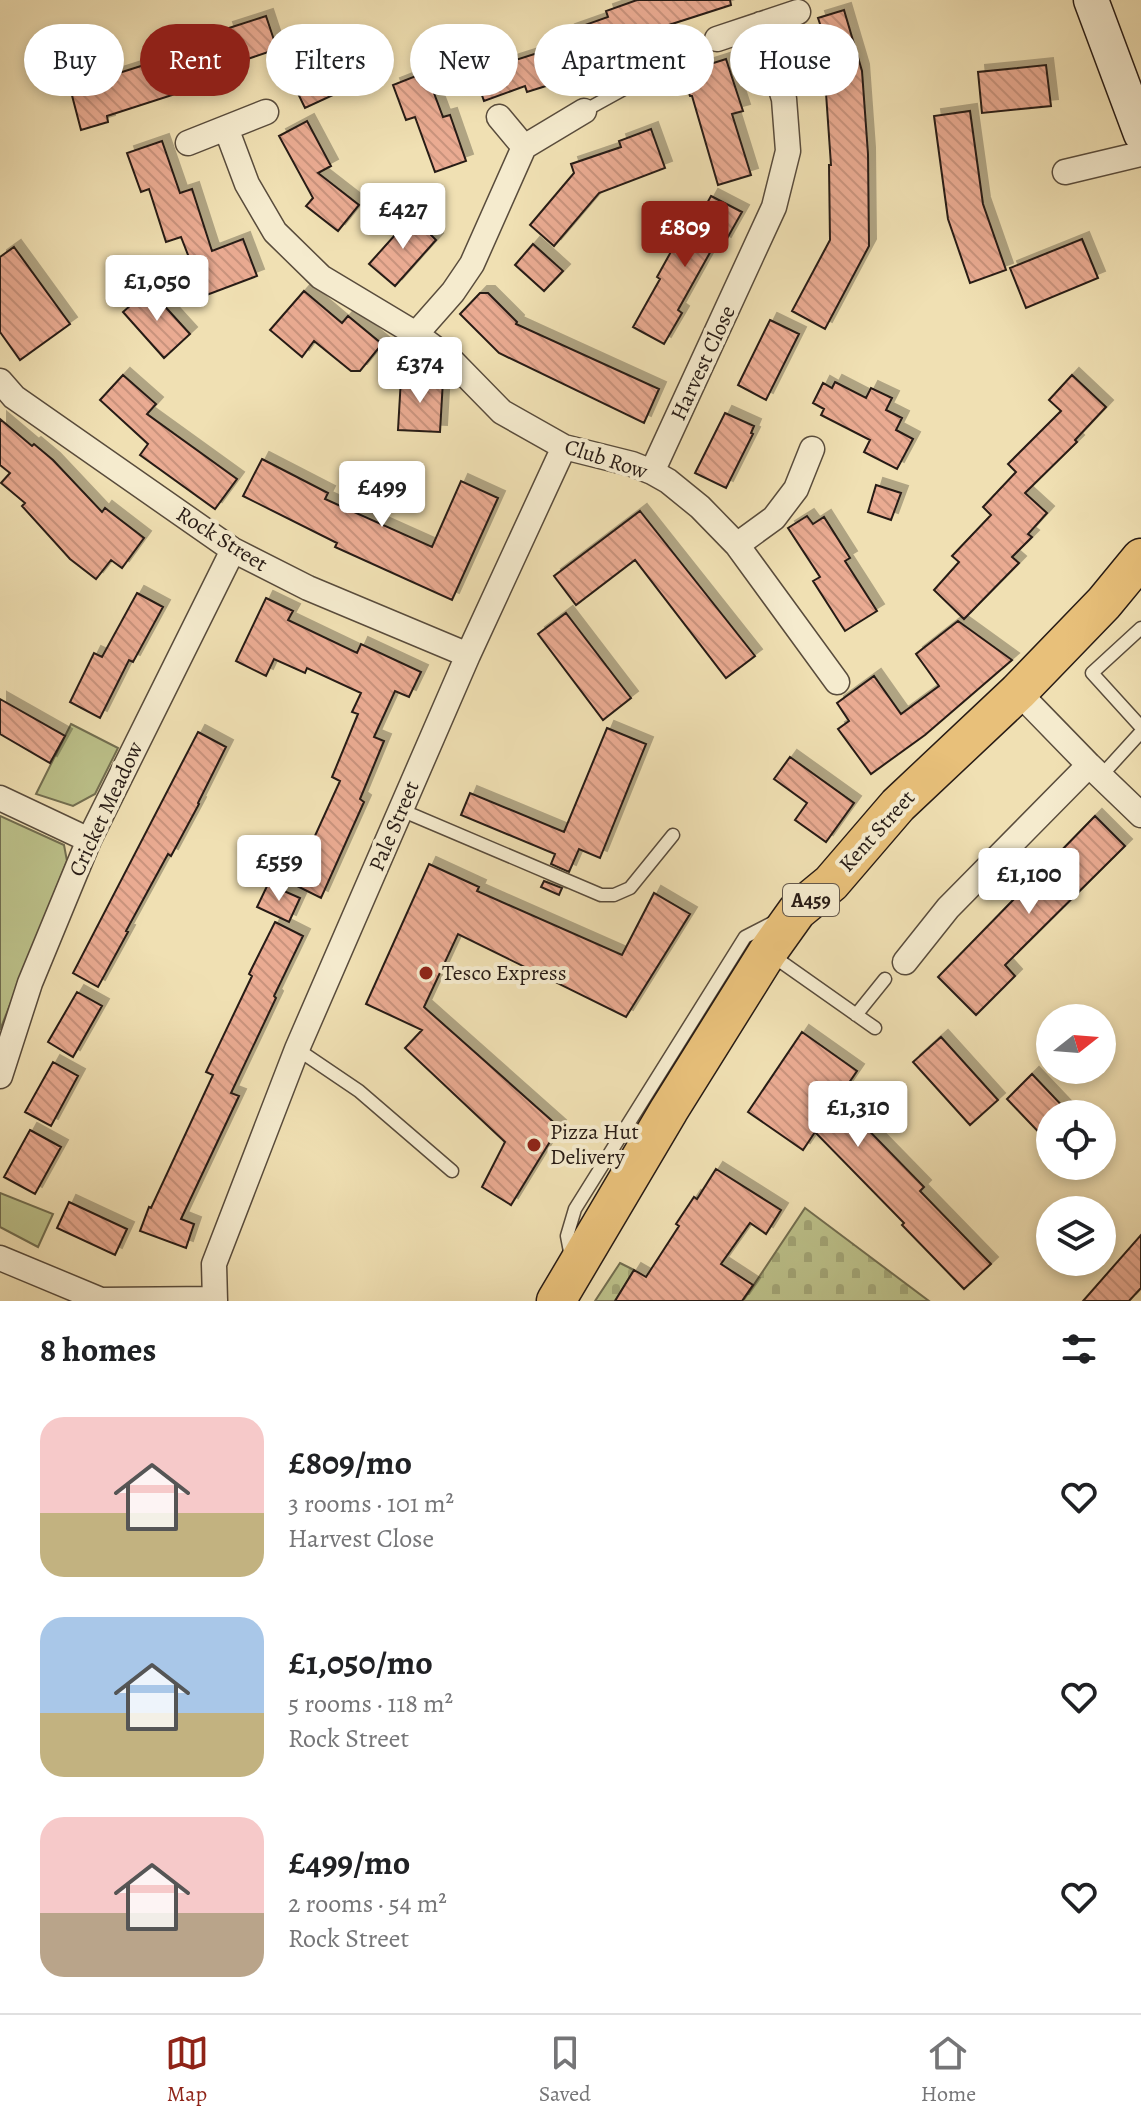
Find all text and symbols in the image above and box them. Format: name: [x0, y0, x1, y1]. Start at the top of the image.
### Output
chip: Buy: [24, 24, 124, 96]
chip: Rent: [140, 24, 250, 96]
chip: Filters: [266, 24, 394, 96]
chip: New: [410, 24, 518, 96]
chip: Apartment: [534, 24, 714, 96]
chip: House: [730, 24, 859, 96]
pin: £427: [356, 183, 450, 251]
text: £427: [378, 191, 428, 226]
pin: £809: [638, 201, 732, 269]
text: £809: [659, 209, 711, 244]
pin: £1,050: [92, 255, 222, 323]
text: £1,050: [123, 263, 191, 298]
street label: Harvest Close: [663, 301, 743, 425]
pin: £374: [373, 337, 467, 405]
text: £374: [396, 345, 444, 380]
street label: Club Row: [561, 432, 652, 487]
pin: £499: [335, 461, 429, 529]
text: £499: [357, 469, 407, 504]
street label: Rock Street: [171, 499, 273, 579]
street label: Cricket Meadow: [62, 736, 151, 881]
street label: Pale Street: [362, 776, 426, 876]
street label: Kent Street: [832, 784, 922, 878]
pin: £559: [232, 835, 326, 903]
text: £559: [255, 843, 303, 878]
pin: £1,100: [964, 848, 1094, 916]
text: £1,100: [996, 856, 1062, 891]
road number: A459: [783, 884, 839, 916]
place label: Tesco Express: [442, 958, 567, 988]
marker: Tesco Express: [417, 964, 435, 982]
north arrow: [1036, 1004, 1116, 1084]
map controls: [1036, 1004, 1116, 1276]
pin: £1,310: [793, 1081, 923, 1149]
text: £1,310: [826, 1089, 890, 1124]
button: locate: [1036, 1100, 1116, 1180]
place label: Pizza Hut Delivery: [550, 1117, 639, 1172]
marker: Pizza Hut Delivery: [525, 1136, 543, 1154]
button: layers: [1036, 1196, 1116, 1276]
text: 8 homes: [40, 1326, 156, 1373]
icon: filters: [1057, 1327, 1101, 1371]
text: £809/mo: [288, 1439, 412, 1486]
icon: home: [104, 1449, 200, 1545]
icon: heart: [1057, 1475, 1101, 1519]
text: 3 rooms · 101 m²: [288, 1486, 454, 1521]
text: Harvest Close: [288, 1521, 434, 1556]
text: £1,050/mo: [288, 1639, 433, 1686]
icon: home: [104, 1649, 200, 1745]
icon: heart: [1057, 1675, 1101, 1719]
text: 5 rooms · 118 m²: [288, 1686, 453, 1721]
text: Rock Street: [288, 1721, 409, 1756]
text: £499/mo: [288, 1839, 410, 1886]
icon: home: [104, 1849, 200, 1945]
icon: heart: [1057, 1875, 1101, 1919]
text: 2 rooms · 54 m²: [288, 1886, 447, 1921]
text: Rock Street: [288, 1921, 409, 1956]
tab: Map: [165, 2031, 209, 2109]
tab: Saved: [539, 2031, 591, 2109]
tab: Home: [921, 2031, 976, 2109]

